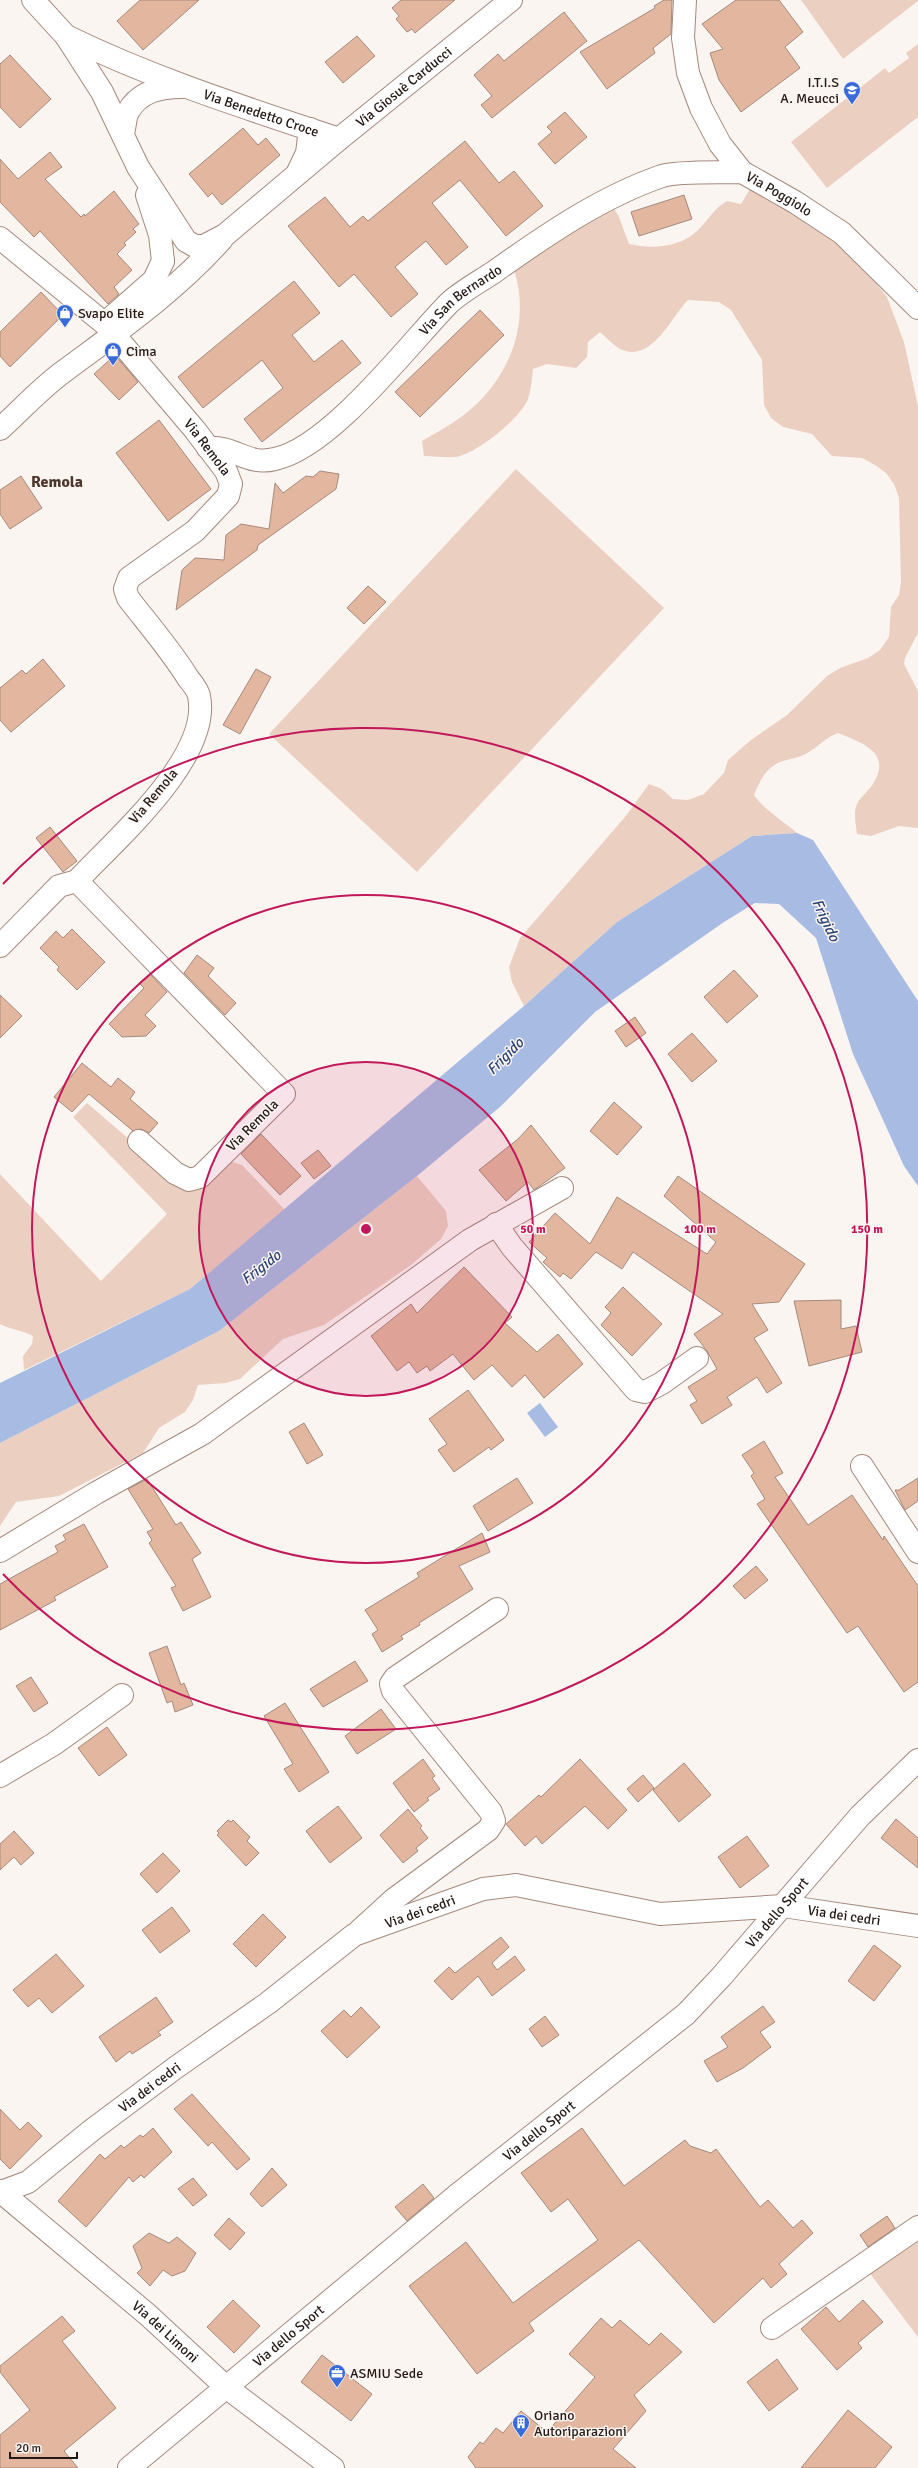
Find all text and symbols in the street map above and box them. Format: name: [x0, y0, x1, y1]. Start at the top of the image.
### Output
street label: Via Giosuè Carducci: [353, 43, 456, 131]
place label: I.T.I.S A. Meucci: [780, 74, 839, 107]
school or university icon: I.T.I.S A. Meucci: [842, 80, 862, 105]
street label: Via Benedetto Croce: [201, 86, 321, 141]
street label: Via Poggiolo: [743, 168, 815, 220]
street label: Via San Bernardo: [416, 261, 505, 339]
shop icon: Svapo Elite: [55, 303, 75, 328]
place label: Svapo Elite: [78, 305, 144, 322]
shop icon: Cima: [103, 341, 123, 366]
place label: Cima: [126, 343, 157, 360]
street label: Via Remola: [180, 415, 234, 479]
district label: Remola: [31, 472, 83, 492]
street label: Via Remola: [125, 765, 181, 827]
water label: Frigido: [808, 896, 844, 945]
water label: Frigido: [483, 1033, 528, 1078]
street label: Via Remola: [223, 1096, 282, 1155]
centre of rings: [359, 1222, 373, 1236]
text: 50 m: [520, 1222, 546, 1237]
text: 100 m: [684, 1222, 716, 1237]
text: 150 m: [851, 1222, 883, 1237]
water label: Frigido: [238, 1245, 285, 1288]
street label: Via dello Sport: [742, 1874, 812, 1951]
street label: Via dei cedri: [383, 1892, 458, 1932]
street label: Via dei cedri: [806, 1902, 882, 1929]
street label: Via dei cedri: [115, 2059, 184, 2116]
street label: Via dello Sport: [500, 2097, 579, 2165]
street label: Via dei Limoni: [128, 2297, 202, 2366]
street label: Via dello Sport: [249, 2301, 328, 2371]
office icon: ASMIU Sede: [327, 2363, 347, 2388]
place label: ASMIU Sede: [350, 2365, 423, 2382]
place label: Oriano Autoriparazioni: [534, 2407, 627, 2440]
building icon: Oriano Autoriparazioni: [511, 2413, 531, 2438]
scale bar: [10, 2434, 77, 2460]
text: 20 m: [16, 2441, 41, 2456]

